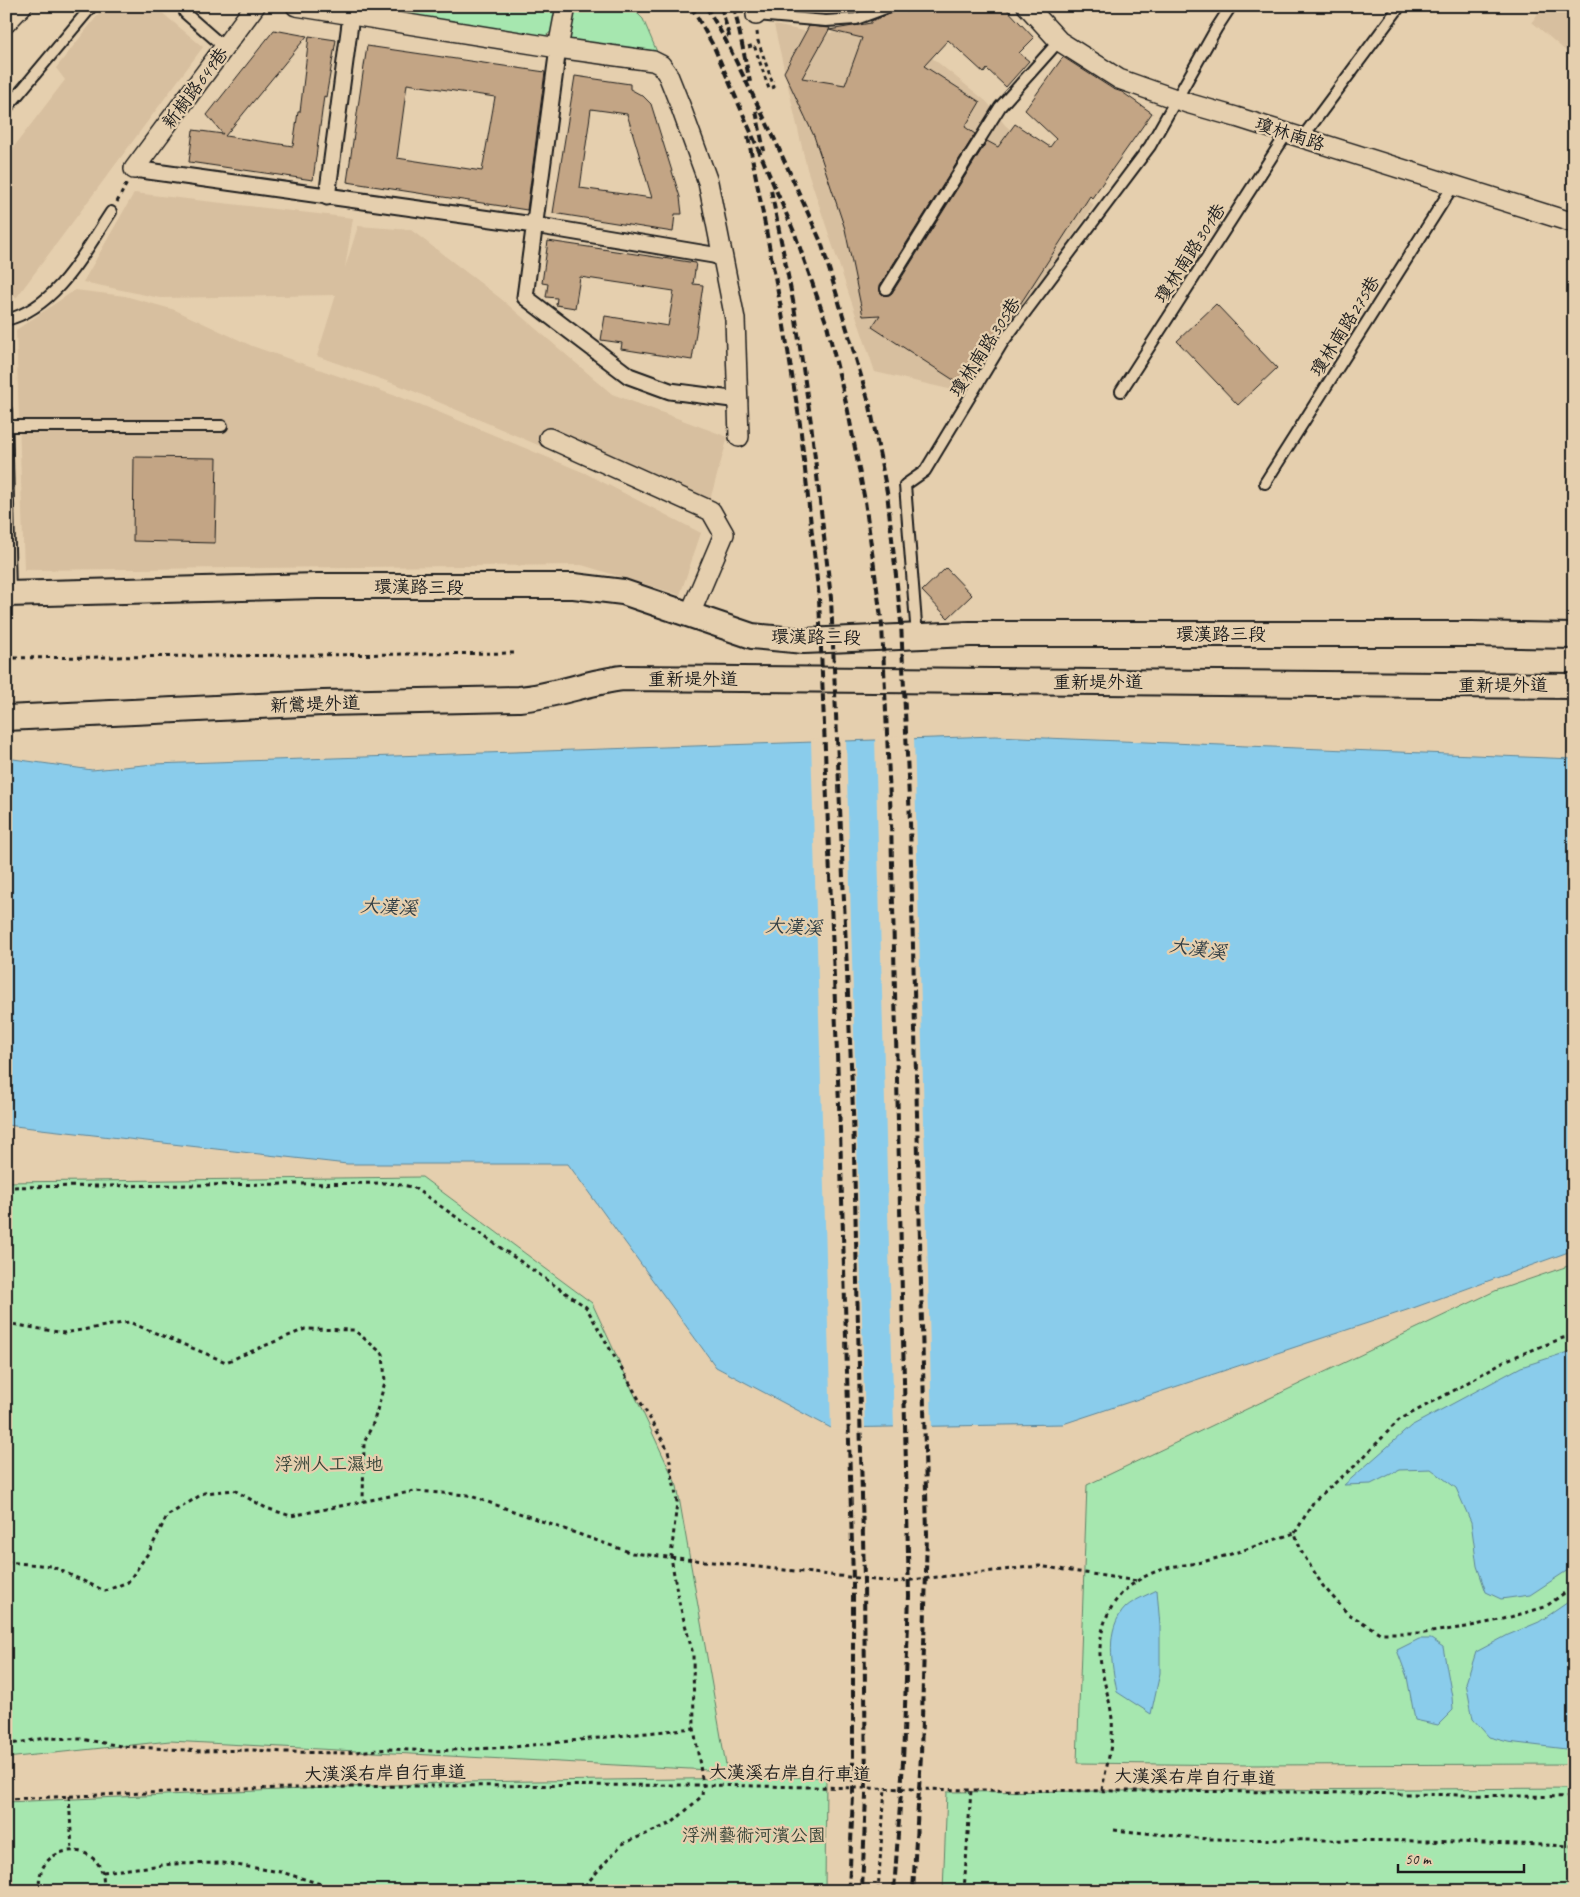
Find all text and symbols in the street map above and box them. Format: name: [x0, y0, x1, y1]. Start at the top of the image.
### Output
street label: 新樹路649巷: [157, 43, 233, 133]
street label: 瓊林南路: [1252, 112, 1328, 156]
street label: 瓊林南路301巷: [1150, 199, 1230, 307]
street label: 瓊林南路275巷: [1305, 272, 1385, 380]
street label: 瓊林南路305巷: [945, 293, 1025, 401]
street label: 環漢路三段: [374, 575, 464, 599]
street label: 環漢路三段: [1176, 623, 1266, 645]
street label: 環漢路三段: [771, 625, 861, 649]
street label: 重新堤外道: [648, 668, 738, 690]
street label: 重新堤外道: [1053, 671, 1143, 693]
street label: 重新堤外道: [1458, 674, 1548, 696]
street label: 新鶯堤外道: [270, 691, 360, 717]
water label: 大漢溪: [360, 894, 419, 921]
water label: 大漢溪: [765, 914, 824, 941]
water label: 大漢溪: [1168, 933, 1229, 965]
park label: 浮洲人工濕地: [275, 1453, 383, 1475]
street label: 大漢溪右岸自行車道: [304, 1761, 466, 1785]
street label: 大漢溪右岸自行車道: [709, 1761, 871, 1785]
street label: 大漢溪右岸自行車道: [1114, 1765, 1276, 1789]
park label: 浮洲藝術河濱公園: [682, 1824, 826, 1846]
scale bar: [1398, 1842, 1524, 1874]
text: 50 m: [1405, 1850, 1432, 1869]

